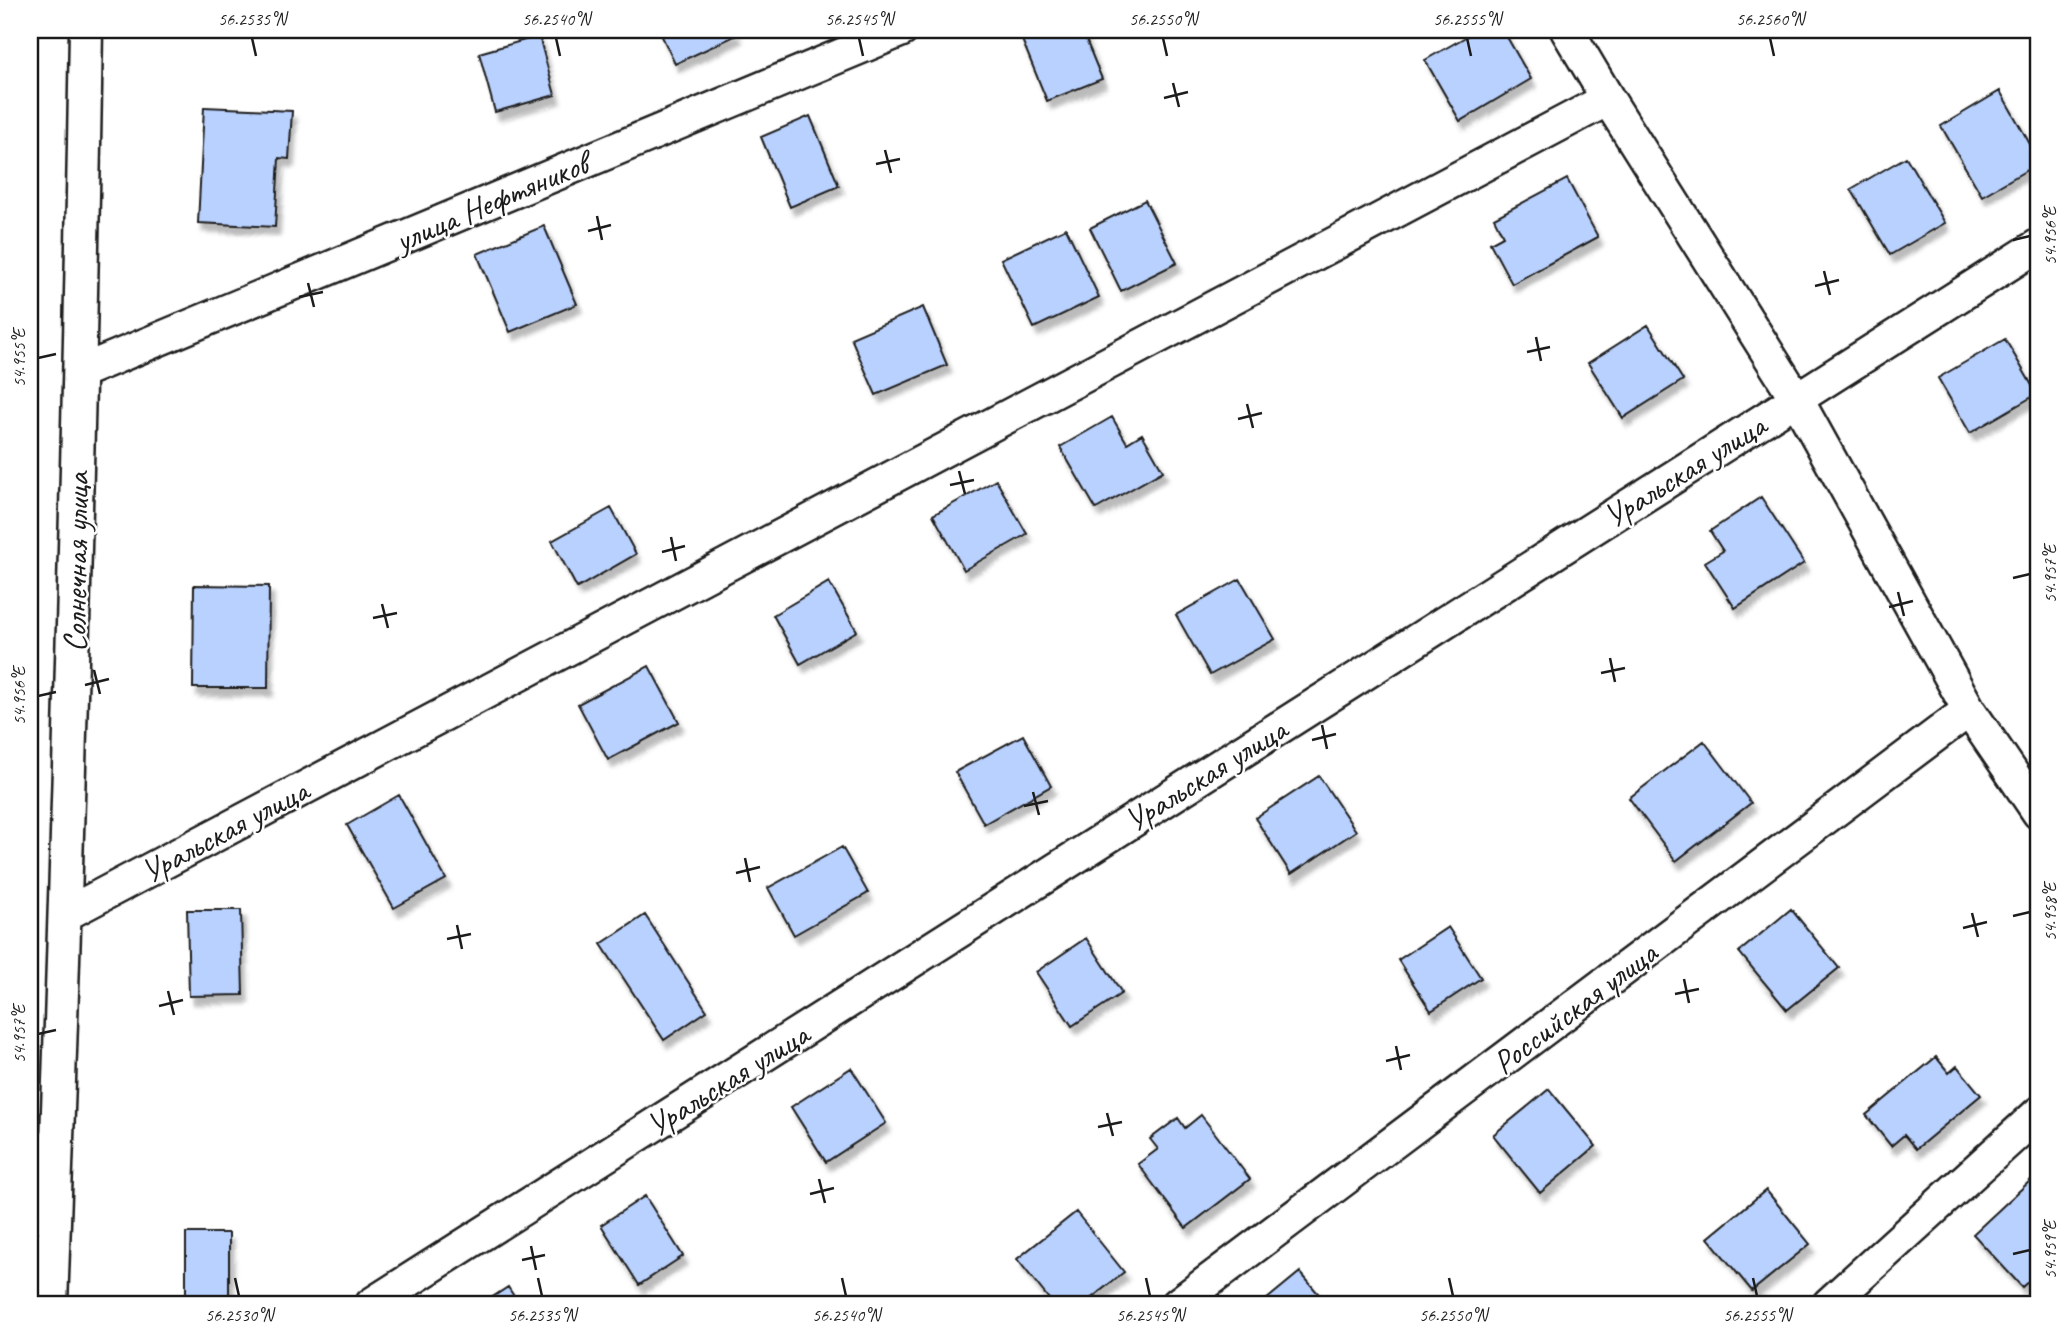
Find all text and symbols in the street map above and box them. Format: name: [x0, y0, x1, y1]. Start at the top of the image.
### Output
text: 56.2535°N: [218, 8, 289, 30]
text: 56.2540°N: [522, 8, 593, 30]
text: 56.2545°N: [825, 8, 896, 30]
text: 56.2550°N: [1129, 8, 1200, 30]
text: 56.2555°N: [1433, 8, 1504, 30]
text: 56.2560°N: [1736, 8, 1807, 30]
street label: улица Нефтяников: [387, 139, 602, 262]
text: 54.956°E: [2039, 204, 2061, 265]
text: 54.955°E: [8, 326, 30, 387]
street label: Уральская улица: [1596, 403, 1776, 537]
street label: Солнечная улица: [53, 469, 99, 652]
text: 54.957°E: [2039, 542, 2061, 603]
text: 54.956°E: [8, 664, 30, 725]
street label: Уральская улица: [1117, 707, 1297, 841]
street label: Уральская улица: [134, 768, 318, 892]
text: 54.958°E: [2039, 880, 2061, 941]
street label: Российская улица: [1484, 931, 1667, 1083]
text: 54.957°E: [8, 1002, 30, 1063]
street label: Уральская улица: [639, 1012, 819, 1146]
text: 54.959°E: [2039, 1218, 2061, 1279]
text: 56.2530°N: [205, 1304, 276, 1326]
text: 56.2535°N: [508, 1304, 579, 1326]
text: 56.2540°N: [812, 1304, 883, 1326]
text: 56.2545°N: [1116, 1304, 1187, 1326]
text: 56.2550°N: [1419, 1304, 1490, 1326]
text: 56.2555°N: [1723, 1304, 1794, 1326]

